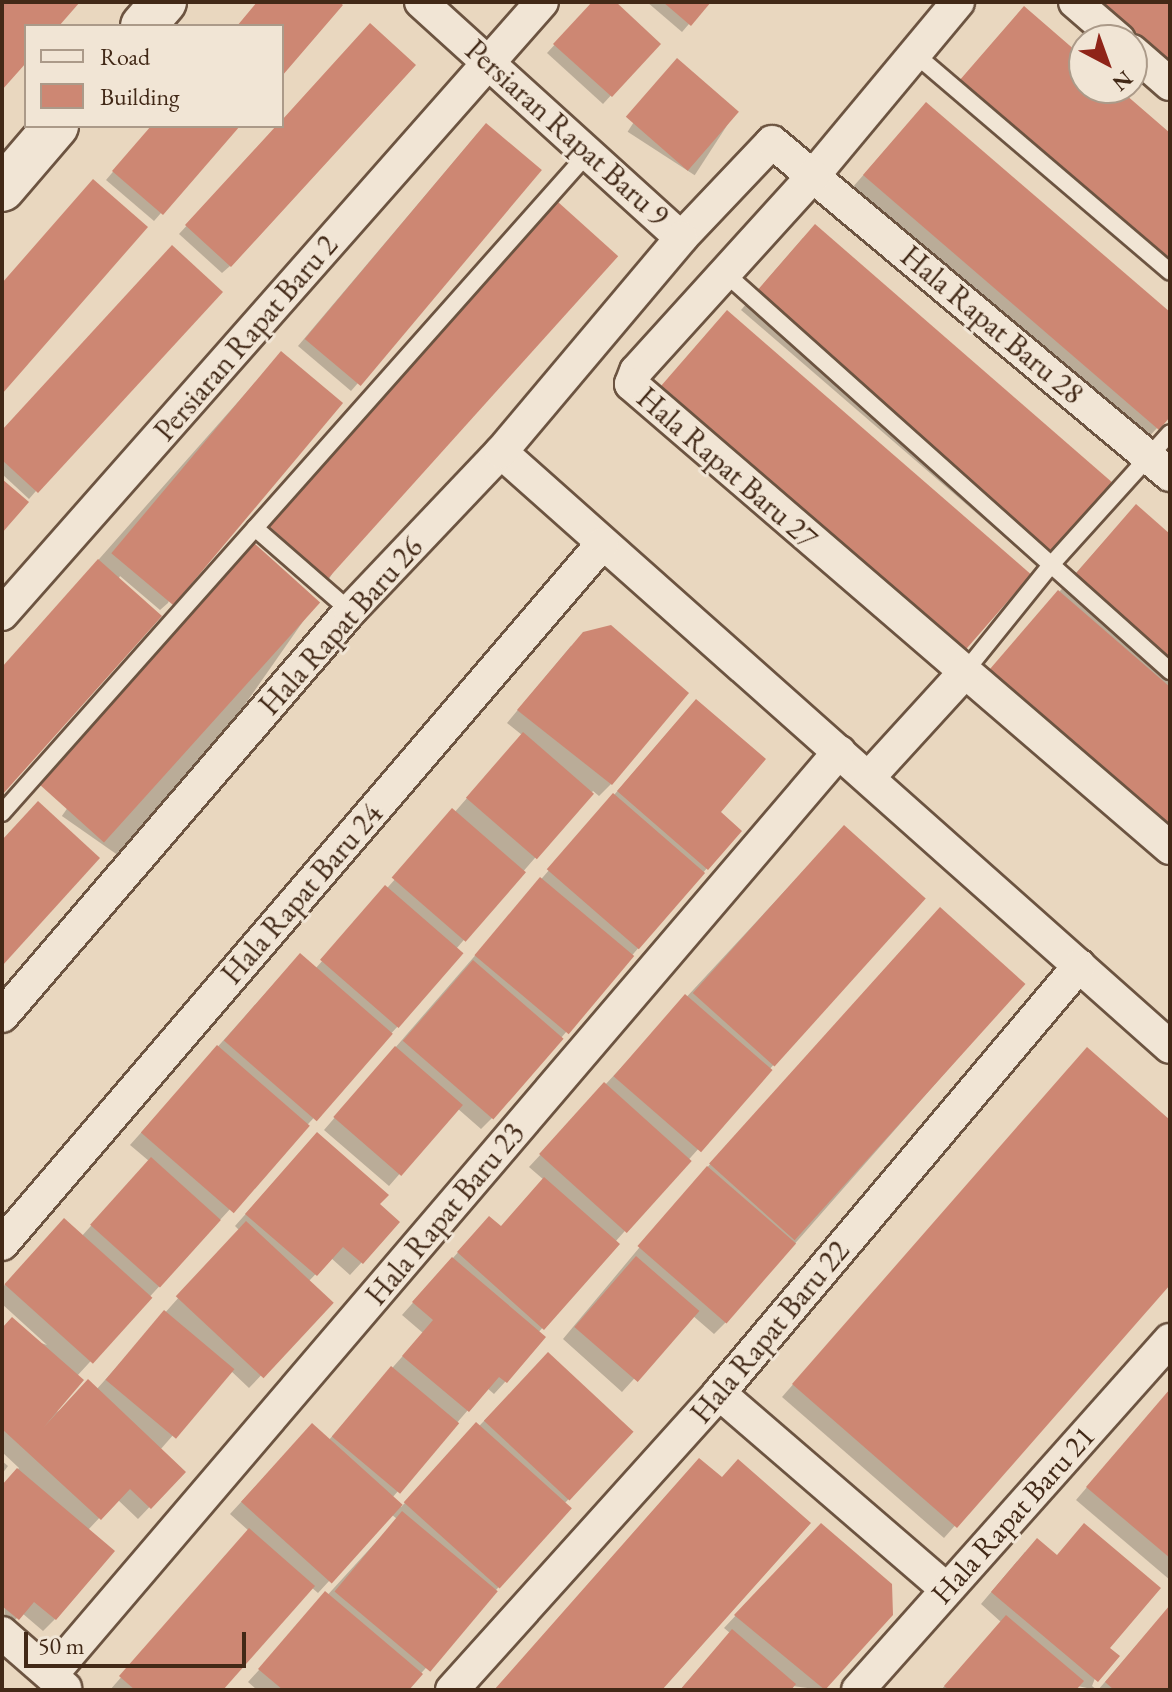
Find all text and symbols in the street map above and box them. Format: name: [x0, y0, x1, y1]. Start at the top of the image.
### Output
legend: [24, 24, 284, 128]
north arrow: [1068, 24, 1148, 104]
street label: Persiaran Rapat Baru 9: [458, 32, 676, 234]
text: Road: [100, 41, 150, 72]
text: N: [1107, 64, 1139, 98]
text: Building: [100, 81, 180, 112]
street label: Persiaran Rapat Baru 2: [147, 228, 345, 448]
street label: Hala Rapat Baru 28: [893, 238, 1091, 412]
street label: Hala Rapat Baru 27: [629, 380, 825, 556]
street label: Hala Rapat Baru 26: [252, 529, 430, 723]
street label: Hala Rapat Baru 24: [214, 796, 390, 992]
street label: Hala Rapat Baru 23: [358, 1115, 532, 1313]
street label: Hala Rapat Baru 22: [683, 1233, 857, 1431]
street label: Hala Rapat Baru 21: [924, 1418, 1102, 1612]
scale bar: [28, 1616, 250, 1666]
text: 50 m: [38, 1630, 85, 1661]

